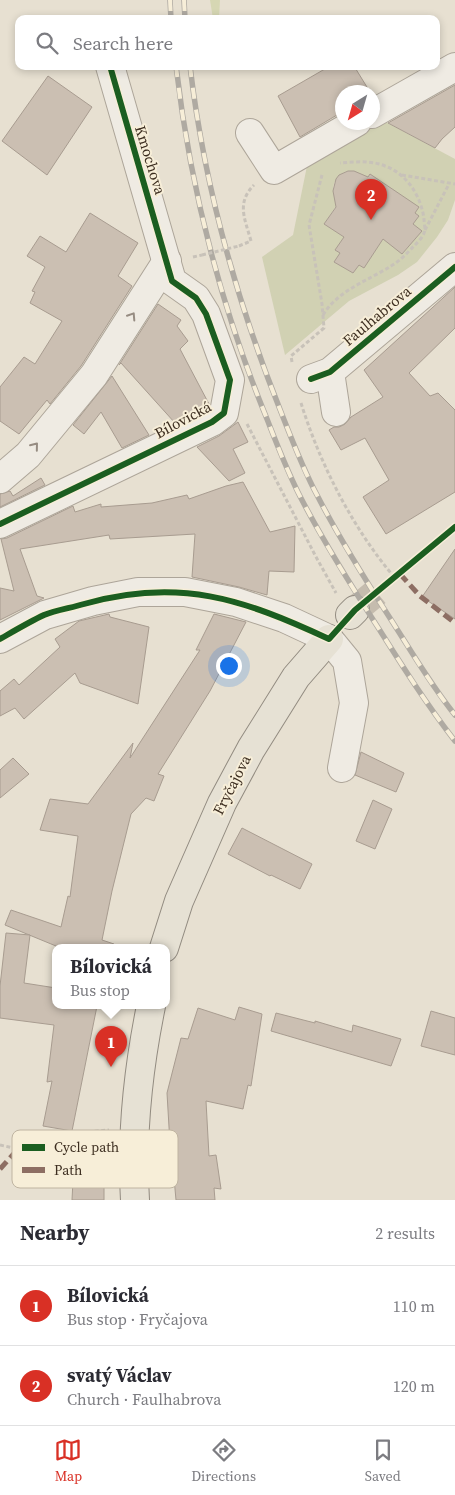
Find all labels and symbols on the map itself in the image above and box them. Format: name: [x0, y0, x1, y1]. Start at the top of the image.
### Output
north arrow: [335, 85, 380, 130]
street label: Kmochova: [130, 123, 171, 197]
pin: 2: [355, 179, 387, 220]
street label: Faulhabrova: [338, 280, 416, 351]
one-way arrow: [126, 312, 136, 321]
street label: Bílovická: [151, 396, 215, 443]
one-way arrow: [30, 443, 38, 452]
your location: [216, 653, 242, 679]
street label: Fryčajova: [208, 751, 256, 818]
pin: 1: [95, 1026, 127, 1067]
legend: [12, 1130, 178, 1188]
text: Cycle path: [54, 1137, 119, 1157]
text: Path: [54, 1160, 82, 1180]

